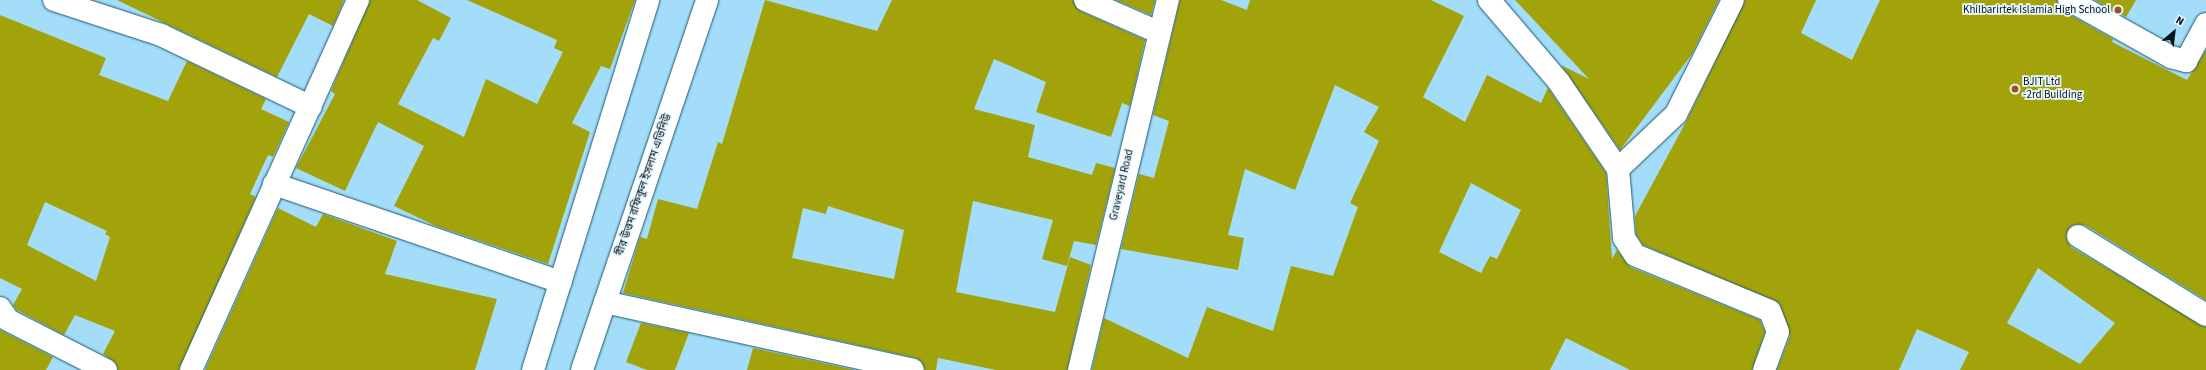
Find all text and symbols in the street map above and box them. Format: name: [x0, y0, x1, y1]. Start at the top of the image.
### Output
place label: Khilbarirtek Islamia High School: [1963, 3, 2110, 17]
marker: Khilbarirtek Islamia High School: [2113, 5, 2123, 15]
north arrow: [2154, 12, 2194, 52]
text: N: [2173, 13, 2187, 29]
place label: BJIT Ltd -2rd Building: [2023, 76, 2082, 102]
marker: BJIT Ltd -2rd Building: [2010, 84, 2020, 94]
street label: বীর উত্তম রফিকুল ইসলাম এভিনিউ: [613, 112, 675, 258]
street label: Graveyard Road: [1107, 148, 1137, 222]

